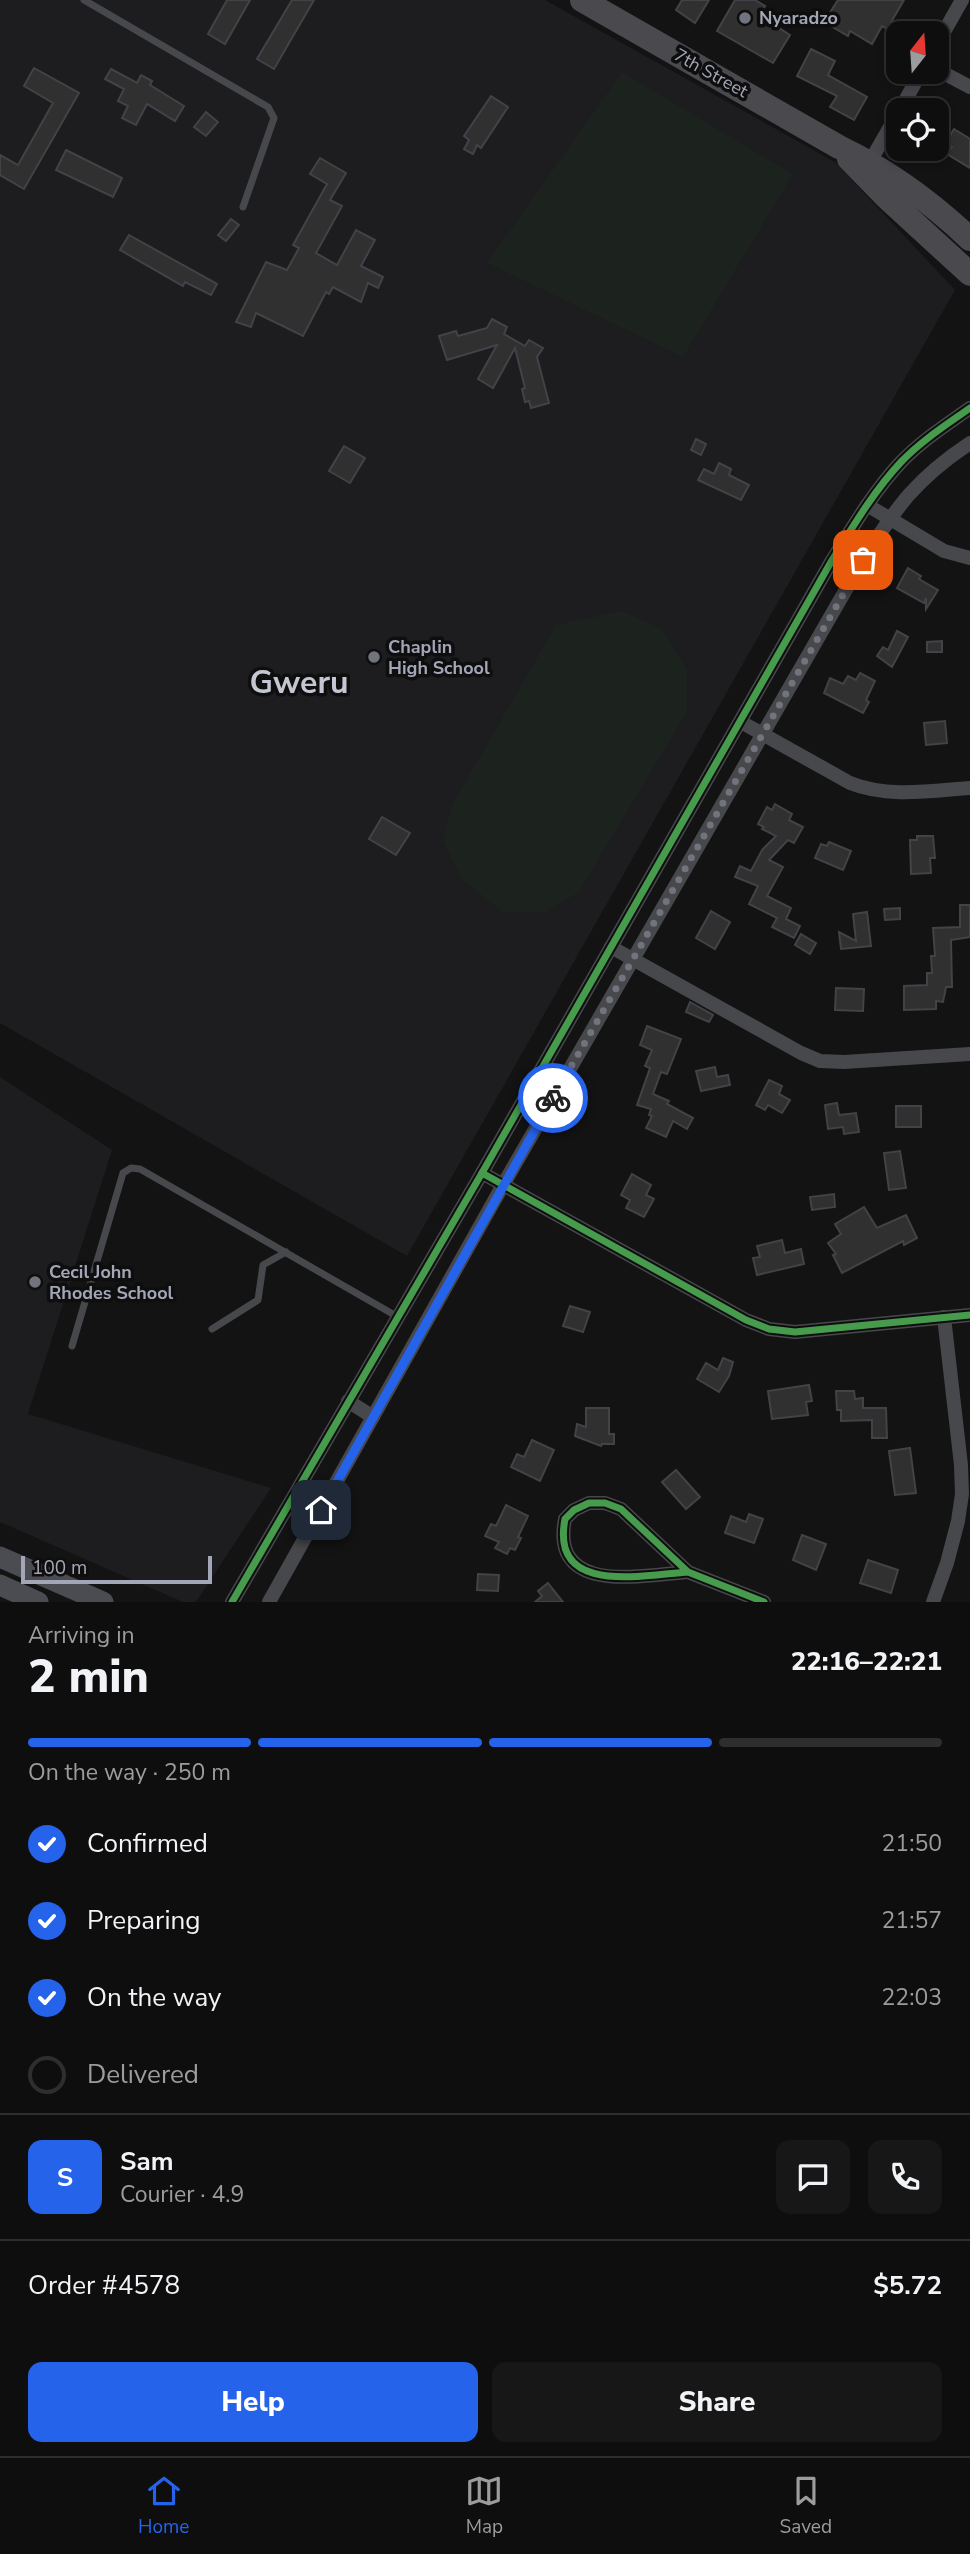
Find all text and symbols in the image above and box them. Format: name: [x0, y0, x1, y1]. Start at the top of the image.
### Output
place label: Nyaradzo: [759, 6, 838, 30]
marker: Nyaradzo: [737, 10, 753, 26]
north arrow: [886, 21, 948, 84]
map controls: [886, 21, 949, 161]
street label: 7th Street: [670, 43, 753, 103]
button: locate: [886, 98, 949, 161]
pin: [833, 530, 893, 590]
icon: bag: [844, 541, 882, 579]
place label: Chaplin High School: [388, 635, 490, 680]
marker: Chaplin High School: [366, 649, 382, 665]
district label: Gweru: [250, 661, 348, 704]
courier: [518, 1063, 588, 1133]
icon: bike: [534, 1079, 572, 1117]
place label: Cecil John Rhodes School: [49, 1260, 174, 1305]
marker: Cecil John Rhodes School: [27, 1274, 43, 1290]
pin: [291, 1480, 351, 1540]
icon: home: [302, 1491, 340, 1529]
scale bar: [21, 1553, 212, 1585]
text: 100 m: [32, 1555, 87, 1581]
text: Arriving in: [28, 1620, 135, 1651]
text: 22:16–22:21: [791, 1644, 942, 1679]
text: 2 min: [28, 1645, 149, 1708]
text: On the way · 250 m: [28, 1757, 231, 1788]
icon: check: [28, 1825, 66, 1863]
text: Confirmed: [87, 1826, 208, 1861]
text: 21:50: [882, 1828, 942, 1859]
icon: check: [28, 1902, 66, 1940]
text: Preparing: [87, 1903, 200, 1938]
text: 21:57: [882, 1905, 942, 1936]
icon: check: [28, 1979, 66, 2017]
text: On the way: [87, 1980, 221, 2015]
text: 22:03: [882, 1982, 942, 2013]
text: Delivered: [87, 2057, 199, 2092]
button: chat: [776, 2140, 850, 2214]
button: phone: [868, 2140, 942, 2214]
text: Sam: [120, 2144, 173, 2179]
text: S: [57, 2160, 73, 2195]
text: Courier · 4.9: [120, 2179, 244, 2210]
text: Order #4578: [28, 2268, 180, 2303]
text: $5.72: [873, 2268, 942, 2303]
button: Help: [28, 2362, 478, 2442]
button: Share: [492, 2362, 942, 2442]
tab: Home: [138, 2472, 189, 2540]
tab: Map: [465, 2472, 503, 2540]
tab: Saved: [779, 2472, 832, 2540]

